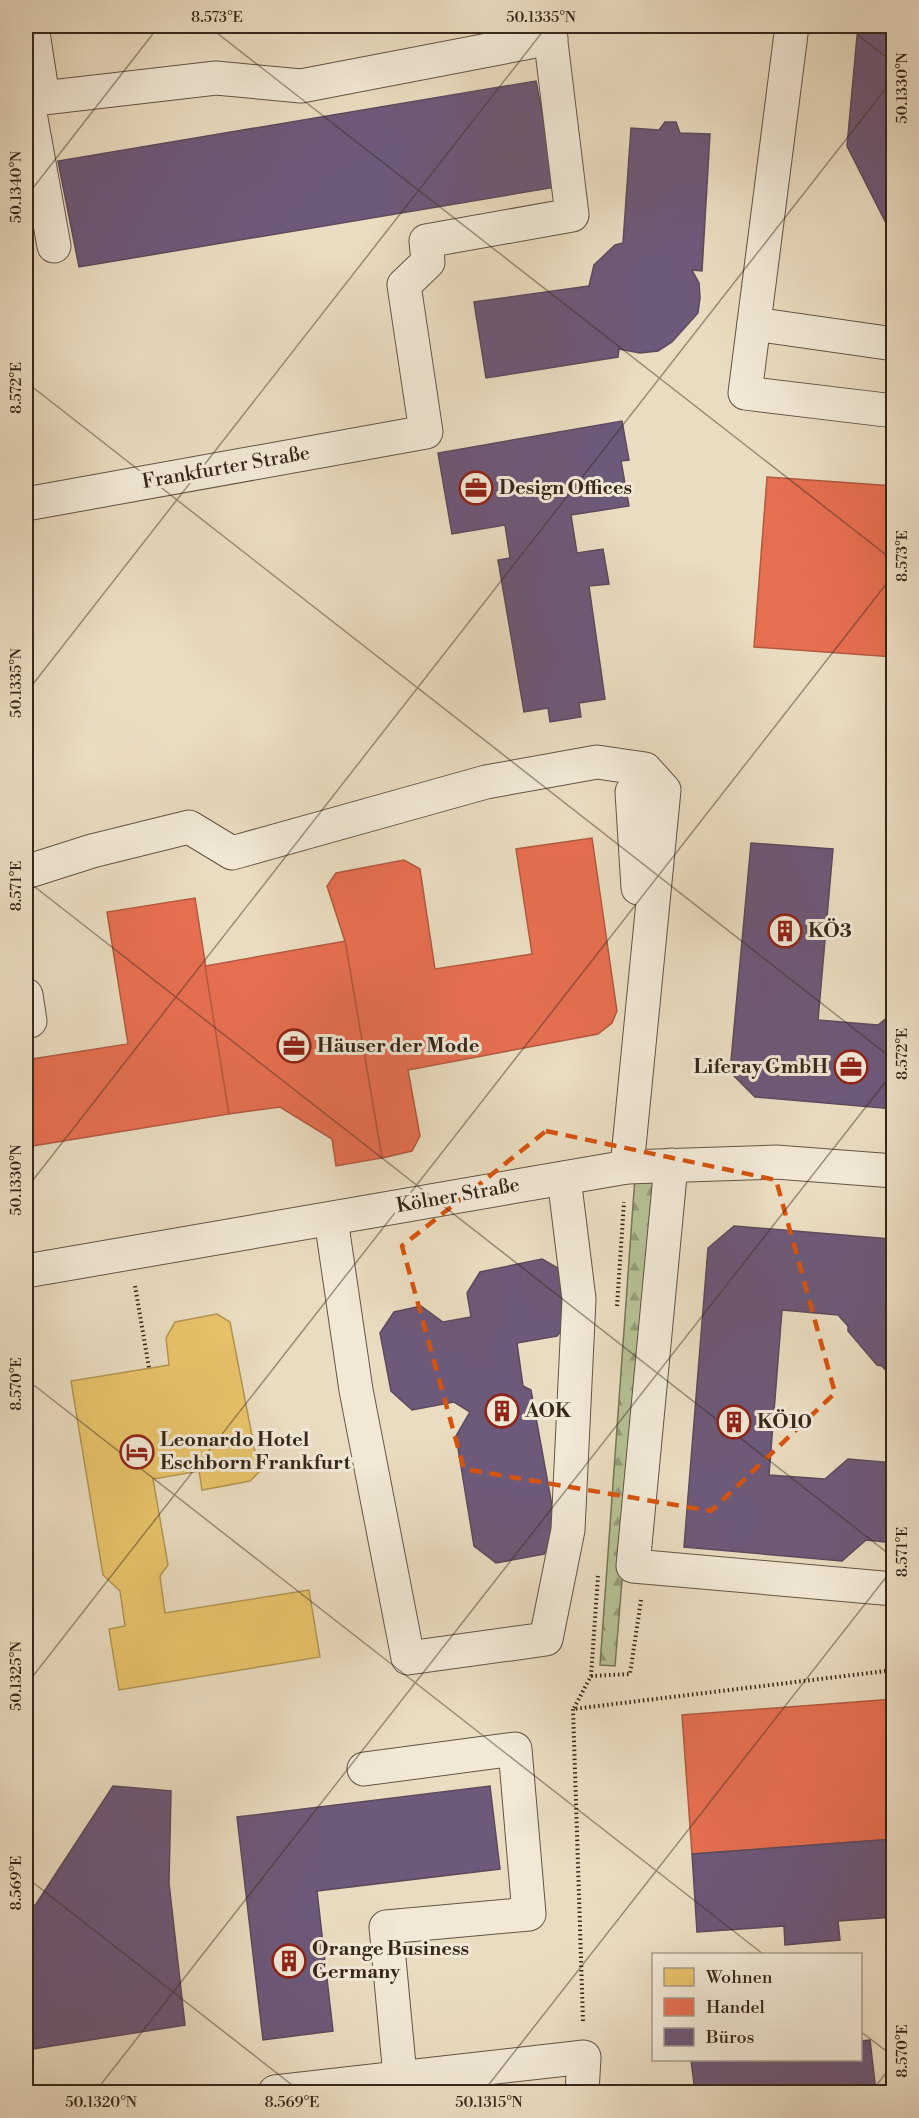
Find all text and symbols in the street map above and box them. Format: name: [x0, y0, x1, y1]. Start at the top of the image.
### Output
text: 8.573°E: [191, 8, 243, 27]
text: 50.1335°N: [506, 8, 576, 27]
text: 50.1330°N: [893, 52, 912, 124]
text: 50.1340°N: [7, 151, 26, 223]
text: 8.572°E: [7, 362, 26, 414]
street label: Frankfurter Straße: [140, 441, 312, 495]
office icon: Design Offices: [458, 470, 494, 506]
place label: Design Offices: [499, 476, 632, 501]
text: 8.573°E: [893, 530, 912, 582]
text: 50.1335°N: [7, 648, 26, 718]
text: 8.571°E: [7, 861, 26, 911]
building icon: KÖ3: [767, 913, 803, 949]
place label: KÖ3: [808, 918, 852, 944]
office icon: Häuser der Mode: [276, 1028, 312, 1064]
text: 8.572°E: [893, 1028, 912, 1080]
place label: Häuser der Mode: [317, 1034, 480, 1059]
office icon: Liferay GmbH: [833, 1049, 869, 1085]
place label: Liferay GmbH: [693, 1055, 828, 1080]
text: 50.1330°N: [7, 1144, 26, 1216]
street label: Kölner Straße: [394, 1173, 522, 1219]
text: 8.570°E: [7, 1357, 26, 1411]
building icon: AOK: [484, 1393, 520, 1429]
place label: AOK: [524, 1399, 572, 1424]
building icon: KÖ10: [716, 1404, 752, 1440]
place label: KÖ10: [757, 1409, 812, 1435]
place label: Leonardo Hotel Eschborn Frankfurt: [160, 1428, 352, 1476]
hotel icon: Leonardo Hotel Eschborn Frankfurt: [119, 1434, 155, 1470]
text: 8.571°E: [893, 1527, 912, 1577]
text: 50.1325°N: [7, 1641, 26, 1711]
text: 8.569°E: [7, 1856, 26, 1910]
place label: Orange Business Germany: [312, 1937, 469, 1985]
building icon: Orange Business Germany: [271, 1943, 307, 1979]
legend: [652, 1953, 862, 2061]
text: Wohnen: [705, 1966, 773, 1989]
text: Handel: [706, 1996, 766, 2019]
text: 8.570°E: [893, 2024, 912, 2078]
text: Büros: [705, 2026, 755, 2049]
text: 50.1320°N: [65, 2093, 137, 2112]
text: 8.569°E: [265, 2093, 319, 2112]
text: 50.1315°N: [455, 2093, 523, 2112]

